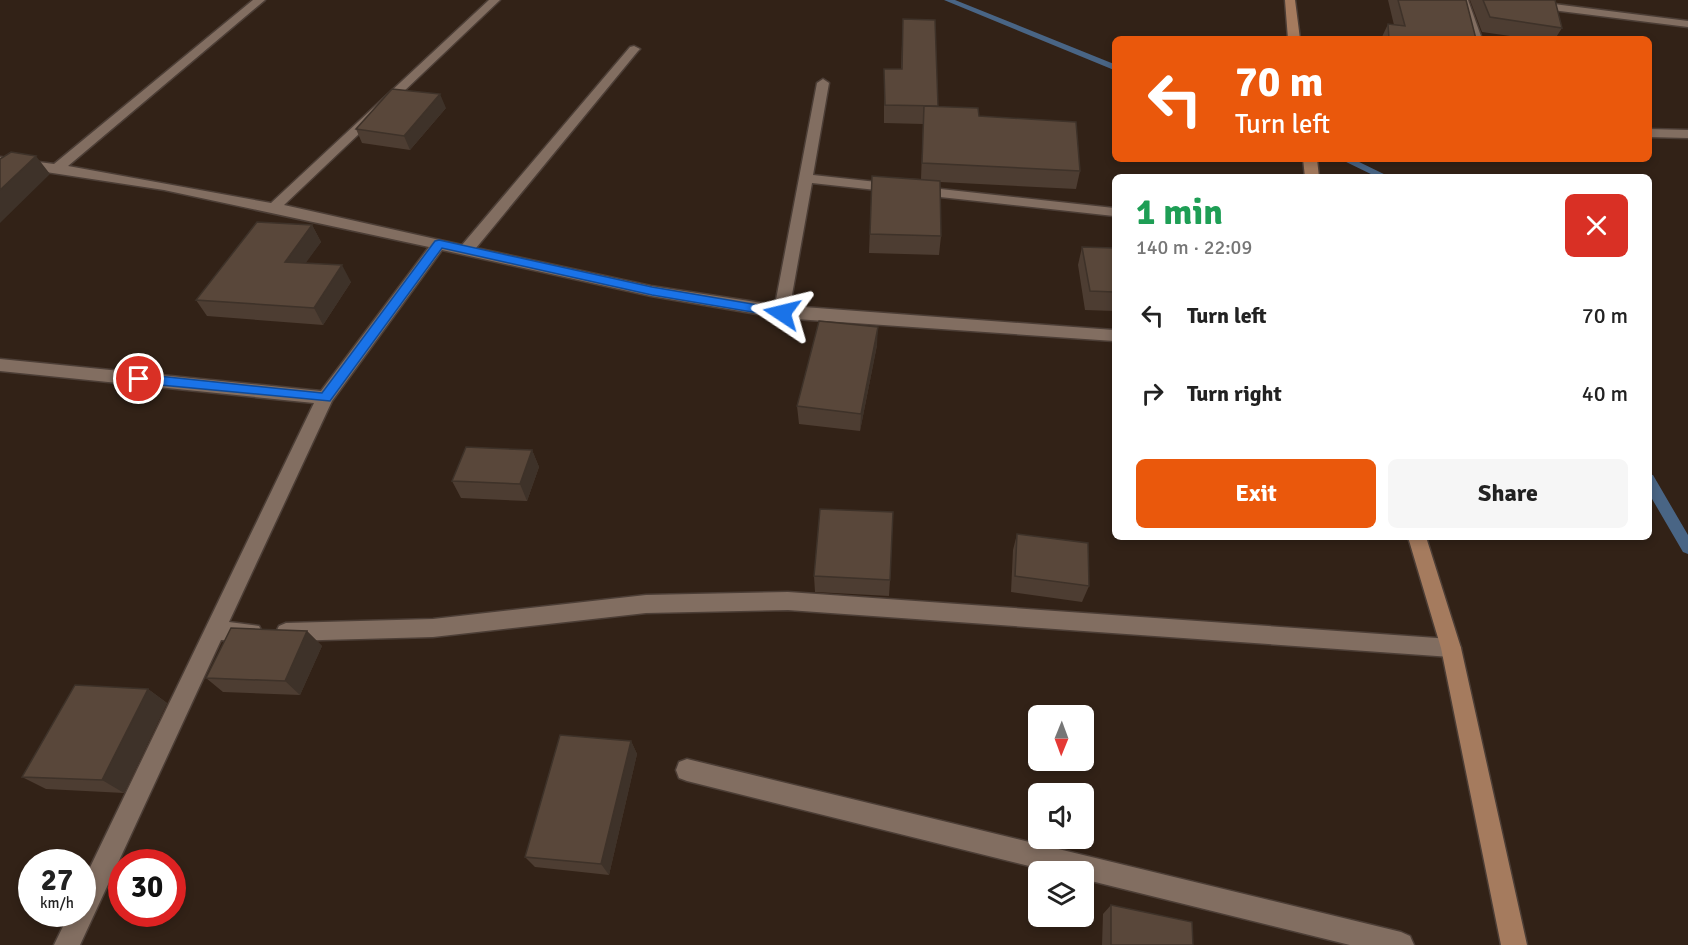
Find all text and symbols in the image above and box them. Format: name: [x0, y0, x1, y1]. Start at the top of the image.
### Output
text: 70 m: [1235, 57, 1324, 108]
icon: left: [1136, 60, 1214, 138]
text: Turn left: [1235, 108, 1330, 141]
text: 1 min: [1136, 190, 1223, 235]
button: close: [1565, 194, 1628, 257]
text: 140 m · 22:09: [1136, 235, 1252, 260]
position arrow: [750, 281, 814, 345]
icon: left: [1136, 299, 1169, 332]
text: Turn left: [1187, 302, 1267, 329]
text: 70 m: [1582, 302, 1628, 329]
pin: [113, 353, 164, 404]
icon: arrive: [122, 362, 155, 395]
icon: right: [1136, 377, 1169, 410]
text: Turn right: [1187, 380, 1282, 407]
text: 40 m: [1582, 380, 1628, 407]
button: Exit: [1136, 459, 1376, 528]
button: Share: [1388, 459, 1628, 528]
north arrow: [1028, 705, 1094, 771]
map controls: [1028, 705, 1094, 927]
button: sound: [1028, 783, 1094, 849]
speed limit sign: 30: [108, 849, 186, 927]
button: layers: [1028, 861, 1094, 927]
text: 27: [41, 862, 73, 899]
text: km/h: [40, 894, 74, 912]

